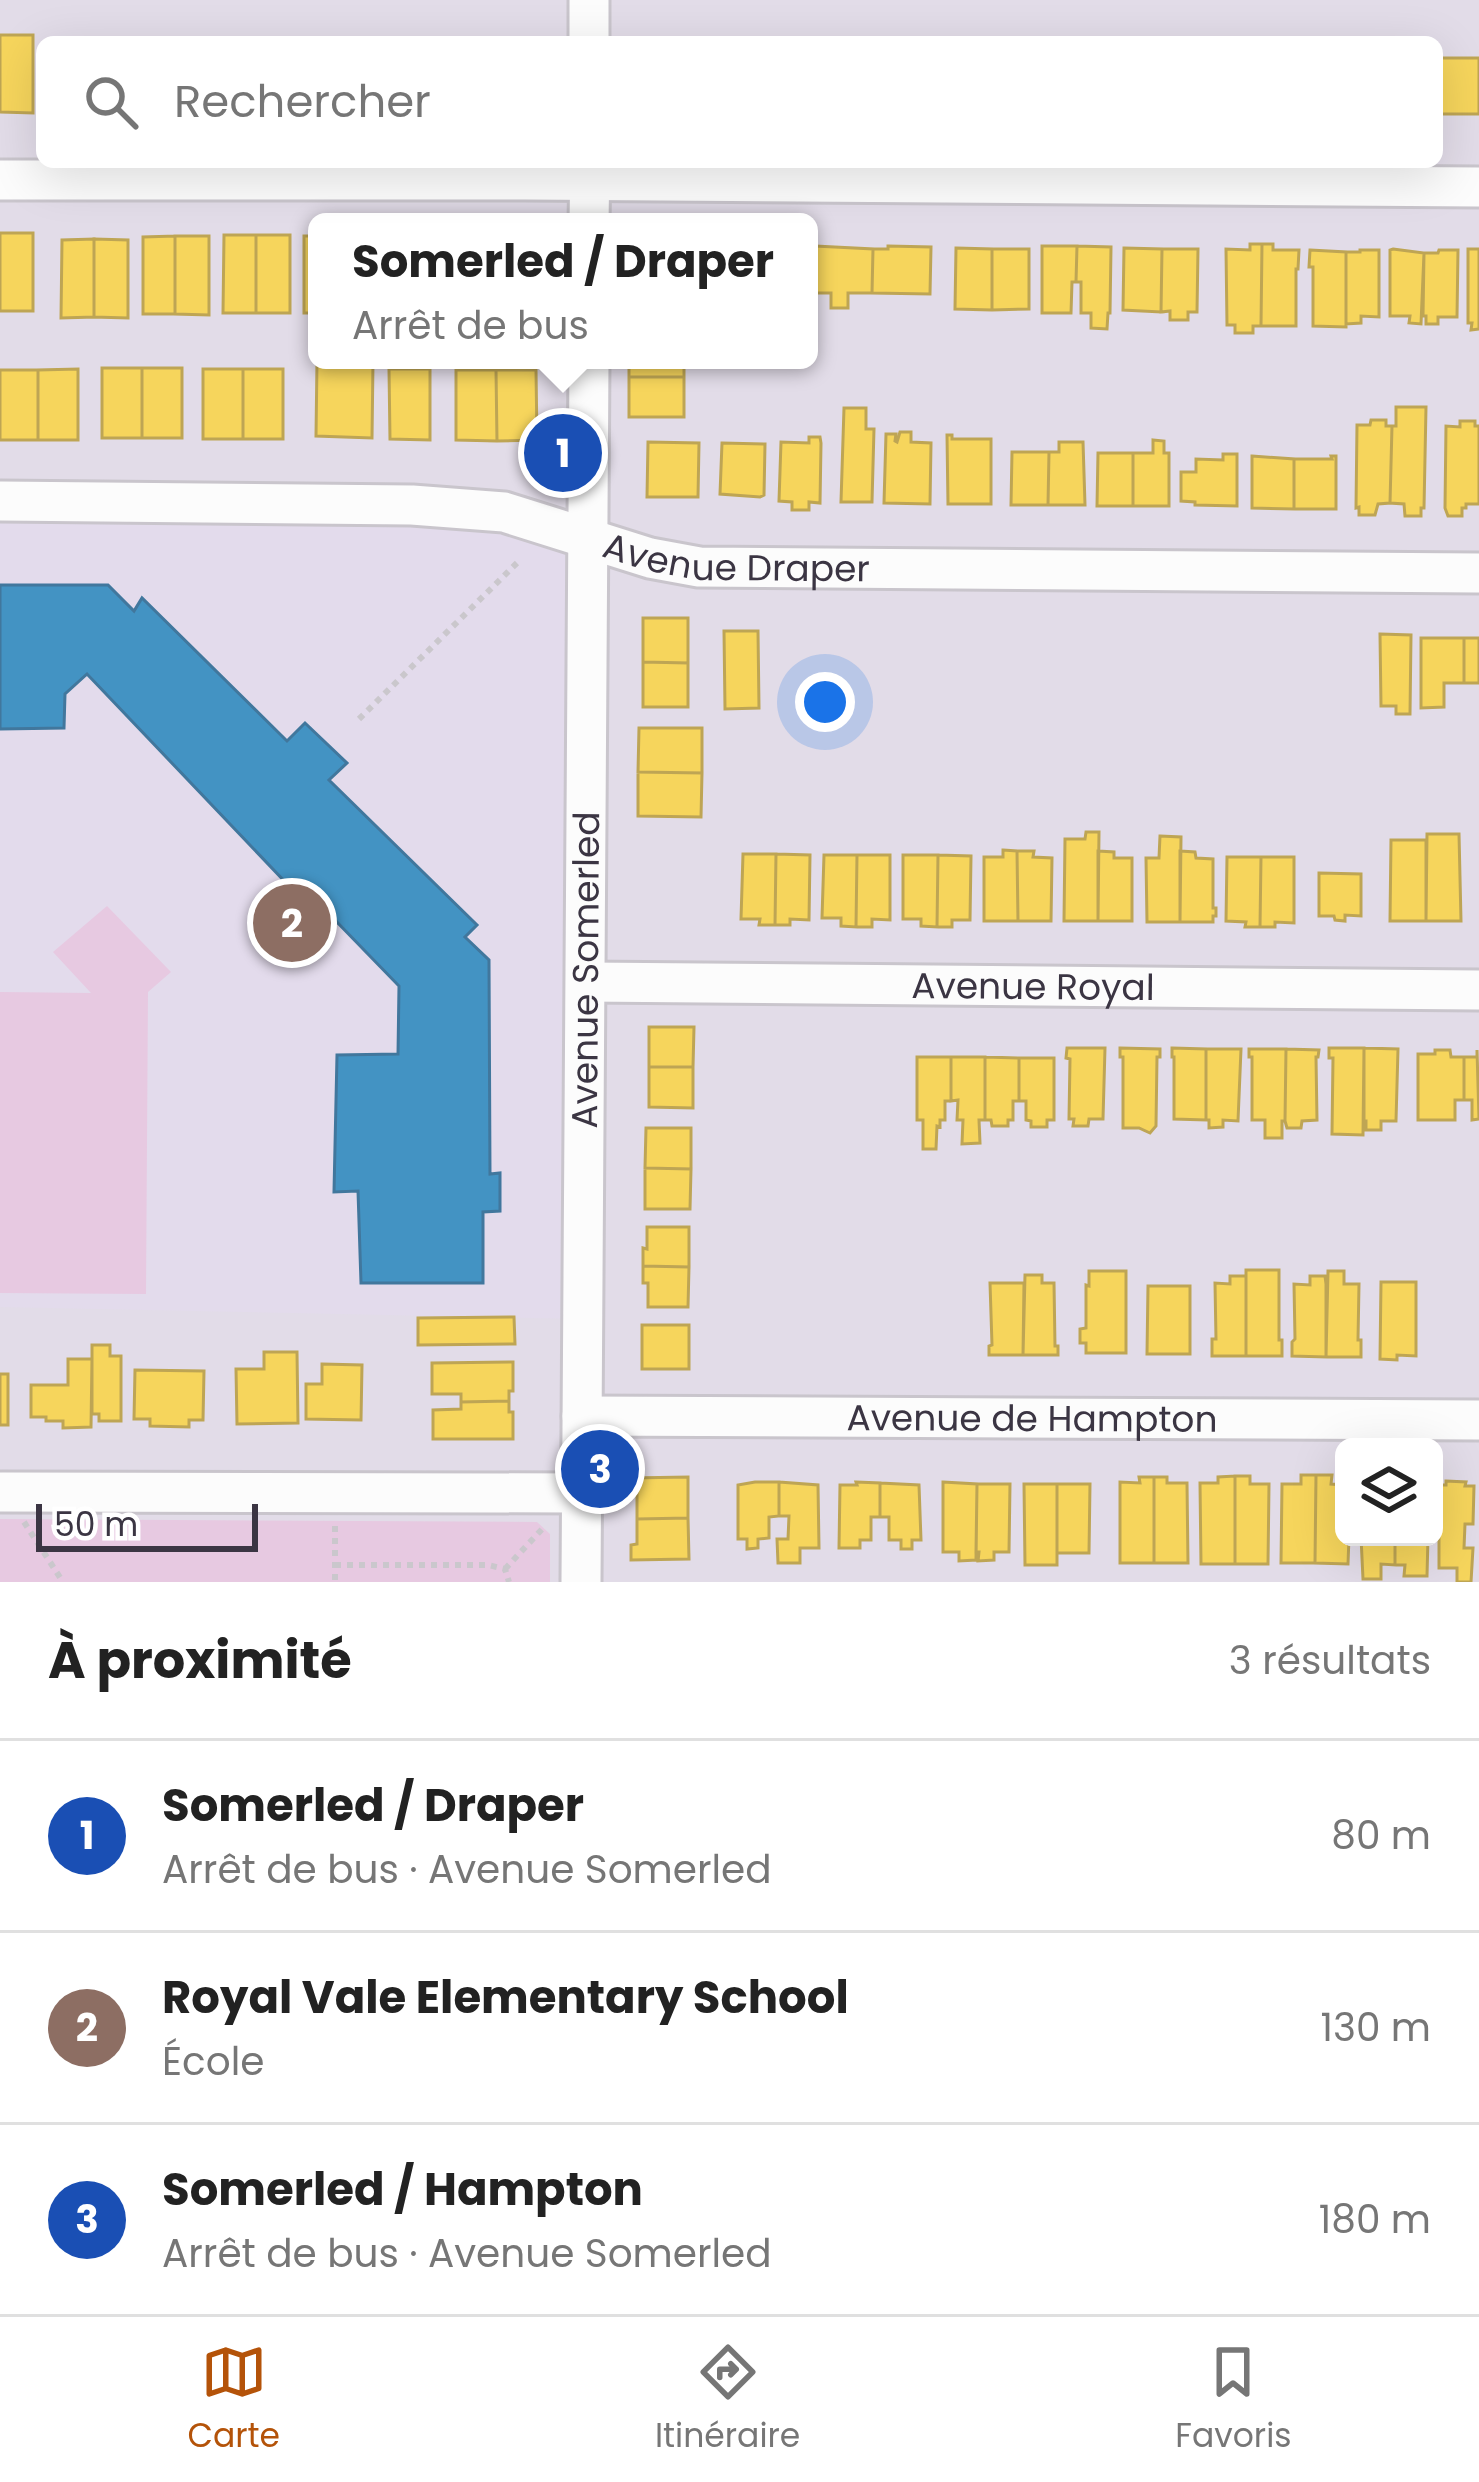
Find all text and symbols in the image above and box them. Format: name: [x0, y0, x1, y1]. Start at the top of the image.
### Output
search box: [36, 36, 1443, 168]
icon: search: [78, 69, 144, 135]
text: Rechercher: [174, 70, 431, 133]
popup: [308, 213, 818, 369]
text: Somerled / Draper: [352, 230, 774, 293]
text: Arrêt de bus: [352, 298, 589, 353]
pin: 1: [524, 408, 602, 498]
street label: Avenue Draper: [597, 519, 870, 594]
your location: [795, 672, 855, 732]
street label: Avenue Somerled: [558, 811, 612, 1129]
pin: 2: [253, 878, 331, 968]
street label: Avenue Royal: [911, 959, 1155, 1013]
street label: Avenue de Hampton: [846, 1392, 1218, 1444]
pin: 3: [561, 1424, 639, 1514]
map controls: [1335, 1438, 1443, 1546]
button: layers: [1335, 1438, 1443, 1546]
scale bar: [36, 1498, 258, 1551]
text: 50 m: [54, 1501, 138, 1548]
text: À proximité: [48, 1624, 352, 1696]
text: 3 résultats: [1229, 1633, 1431, 1688]
text: Somerled / Draper: [162, 1774, 584, 1837]
text: 1: [80, 1808, 94, 1863]
text: 80 m: [1331, 1808, 1431, 1863]
text: Arrêt de bus · Avenue Somerled: [162, 1842, 772, 1897]
text: Royal Vale Elementary School: [162, 1966, 849, 2029]
text: 2: [76, 2000, 98, 2055]
text: 130 m: [1320, 2000, 1431, 2055]
text: École: [162, 2034, 264, 2089]
text: Somerled / Hampton: [162, 2158, 643, 2221]
text: 3: [75, 2192, 99, 2247]
text: 180 m: [1319, 2192, 1431, 2247]
text: Arrêt de bus · Avenue Somerled: [162, 2226, 772, 2281]
tab: Carte: [187, 2339, 280, 2461]
tab: Itinéraire: [655, 2339, 800, 2461]
tab: Favoris: [1175, 2339, 1292, 2461]

